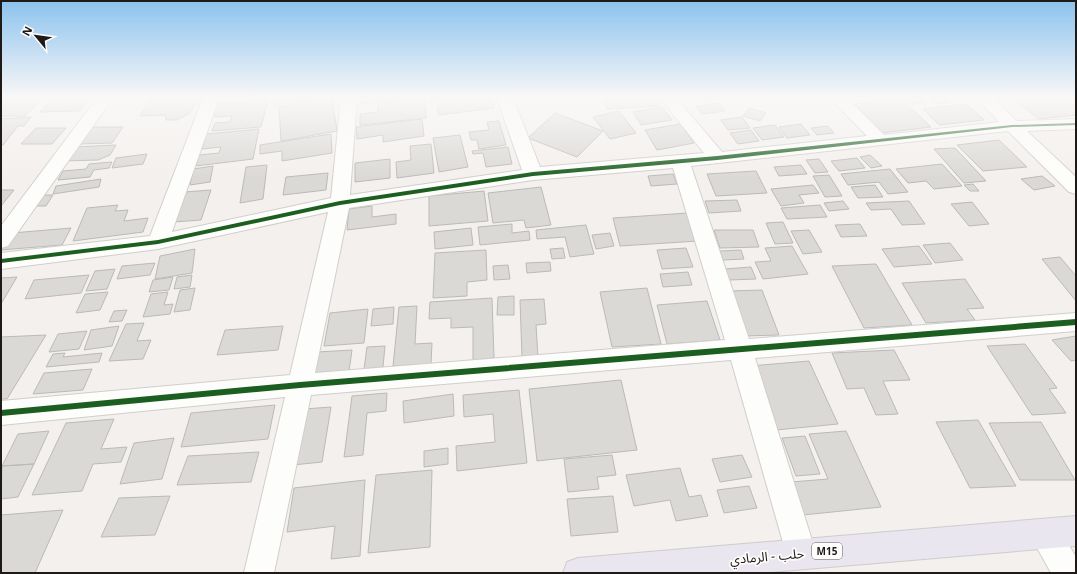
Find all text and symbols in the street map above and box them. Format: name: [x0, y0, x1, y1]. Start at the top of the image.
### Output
north arrow: [16, 16, 56, 56]
text: N: [18, 23, 36, 38]
road number: M15: [812, 543, 842, 559]
street label: حلب - الرمادي: [729, 544, 805, 570]

